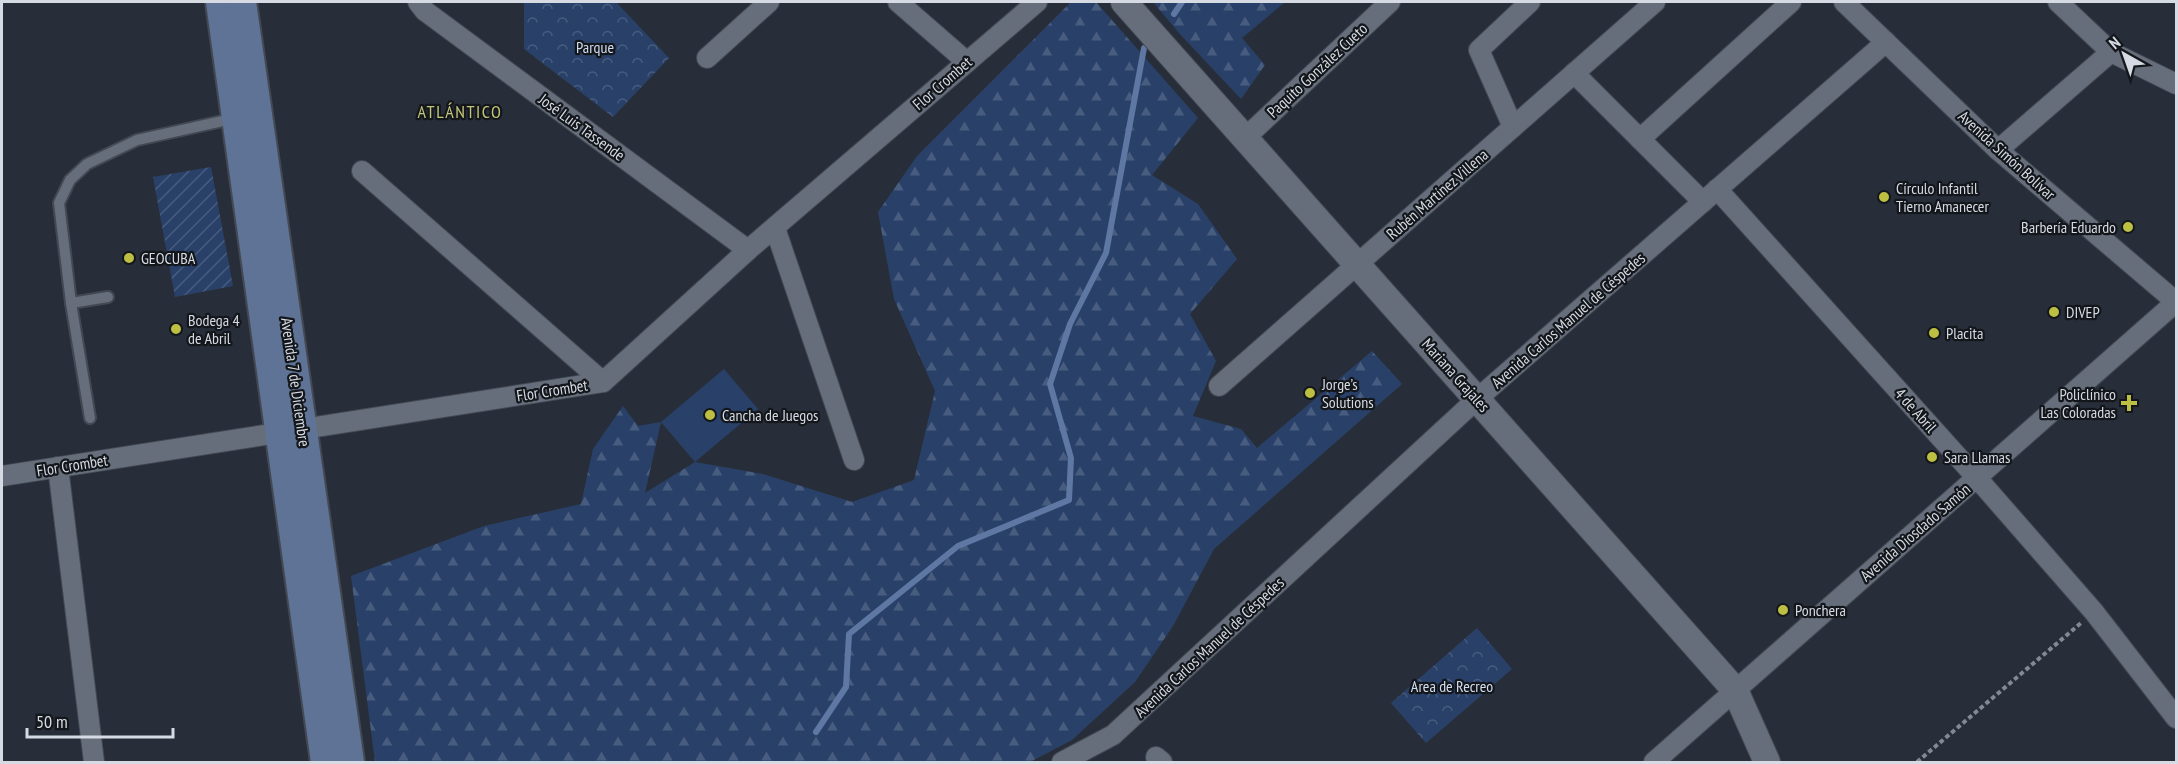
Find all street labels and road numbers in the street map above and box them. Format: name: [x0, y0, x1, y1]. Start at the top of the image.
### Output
street label: Paquito González Cueto: [1263, 18, 1371, 122]
street label: Flor Crombet: [908, 52, 976, 114]
street label: José Luis Tassende: [534, 88, 629, 165]
street label: Avenida Simón Bolívar: [1954, 106, 2060, 204]
street label: Rubén Martínez Villena: [1382, 144, 1492, 244]
street label: Avenida Carlos Manuel de Céspedes: [1487, 248, 1649, 392]
street label: Avenida 7 de Diciembre: [277, 316, 315, 448]
street label: Mariana Grajales: [1418, 334, 1494, 416]
street label: Flor Crombet: [515, 374, 590, 405]
street label: 4 de Abril: [1891, 384, 1941, 437]
street label: Flor Crombet: [35, 449, 110, 480]
street label: Avenida Diosdado Samón: [1856, 479, 1974, 585]
street label: Avenida Carlos Manuel de Céspedes: [1130, 572, 1288, 722]

